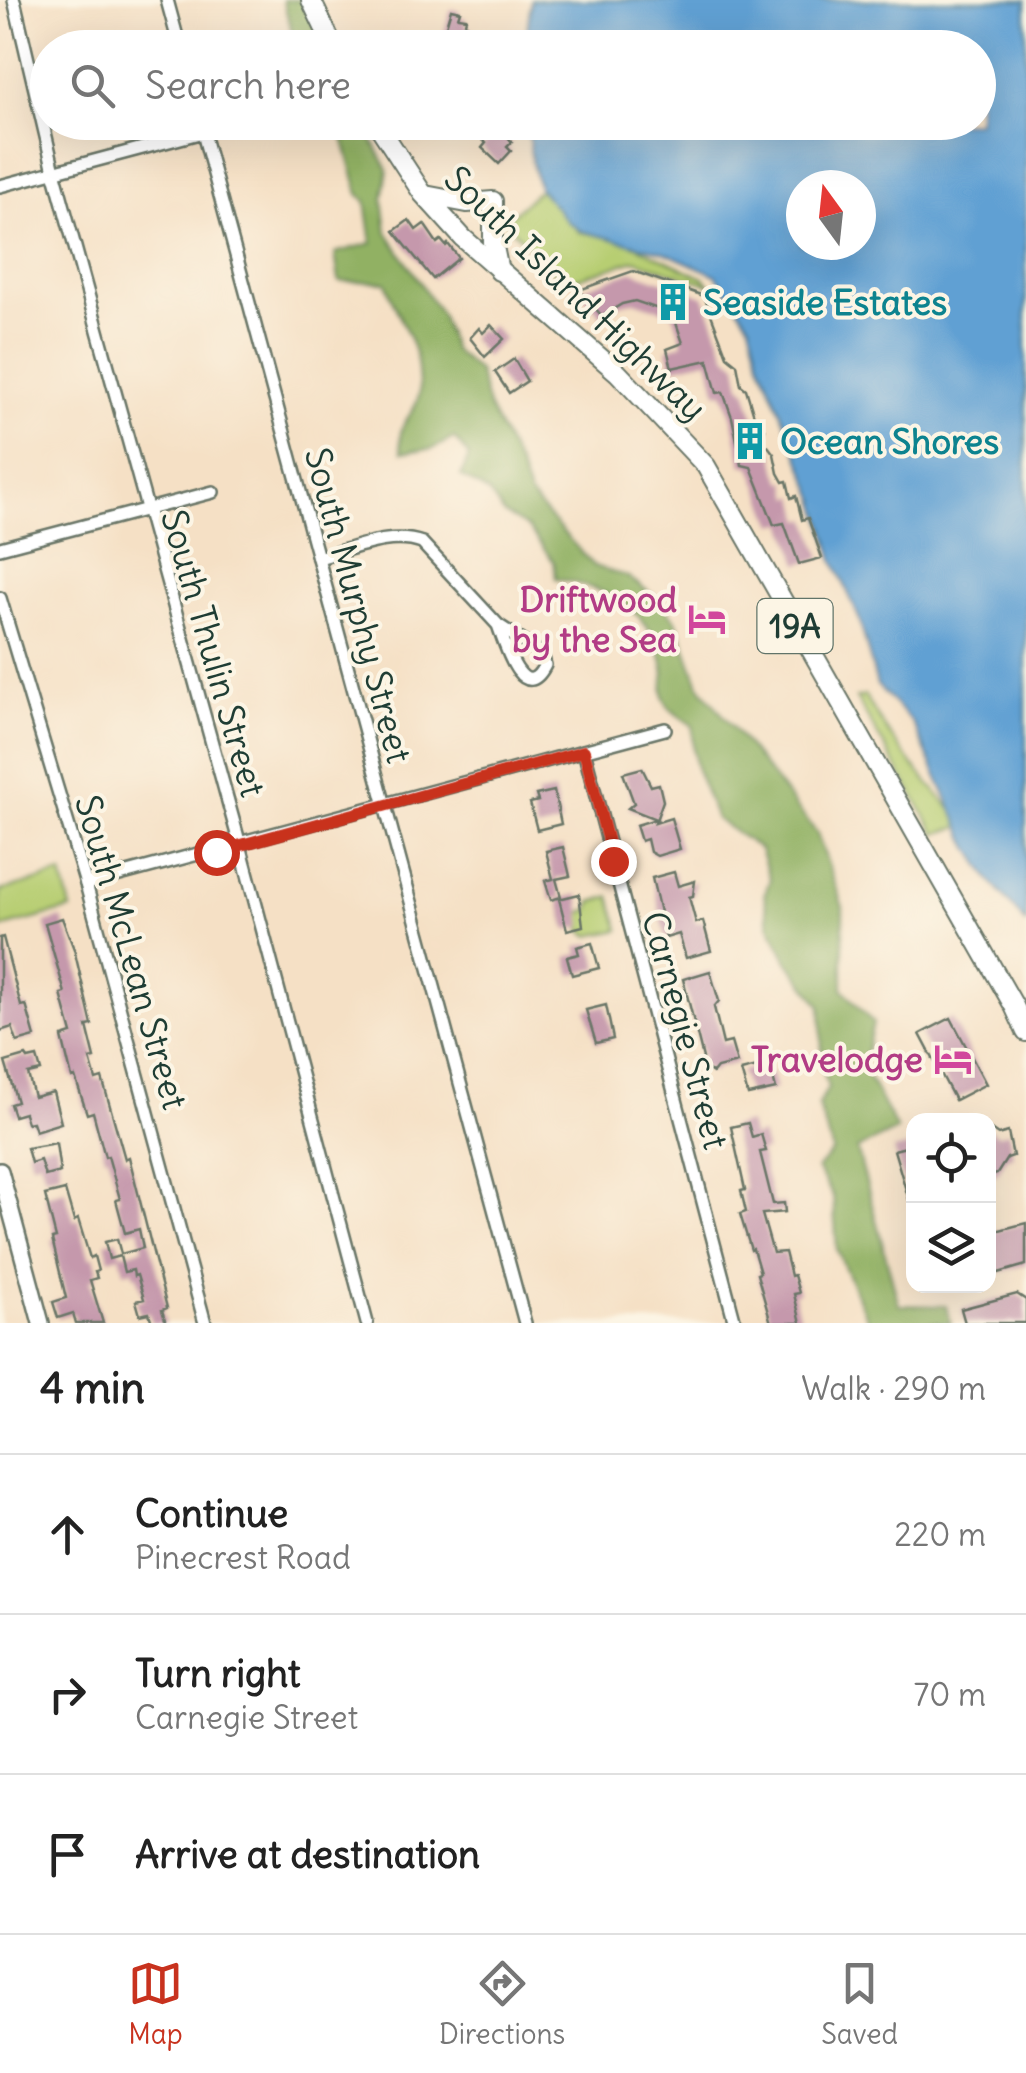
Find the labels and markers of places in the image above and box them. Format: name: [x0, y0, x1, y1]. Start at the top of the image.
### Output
place label: Seaside Estates: [703, 280, 947, 324]
building icon: Seaside Estates: [652, 281, 694, 323]
place label: Ocean Shores: [780, 419, 999, 463]
building icon: Ocean Shores: [729, 420, 771, 462]
place label: Driftwood by the Sea: [512, 577, 677, 661]
hotel icon: Driftwood by the Sea: [686, 598, 728, 640]
place label: Travelodge: [751, 1037, 923, 1081]
hotel icon: Travelodge: [932, 1038, 974, 1080]

